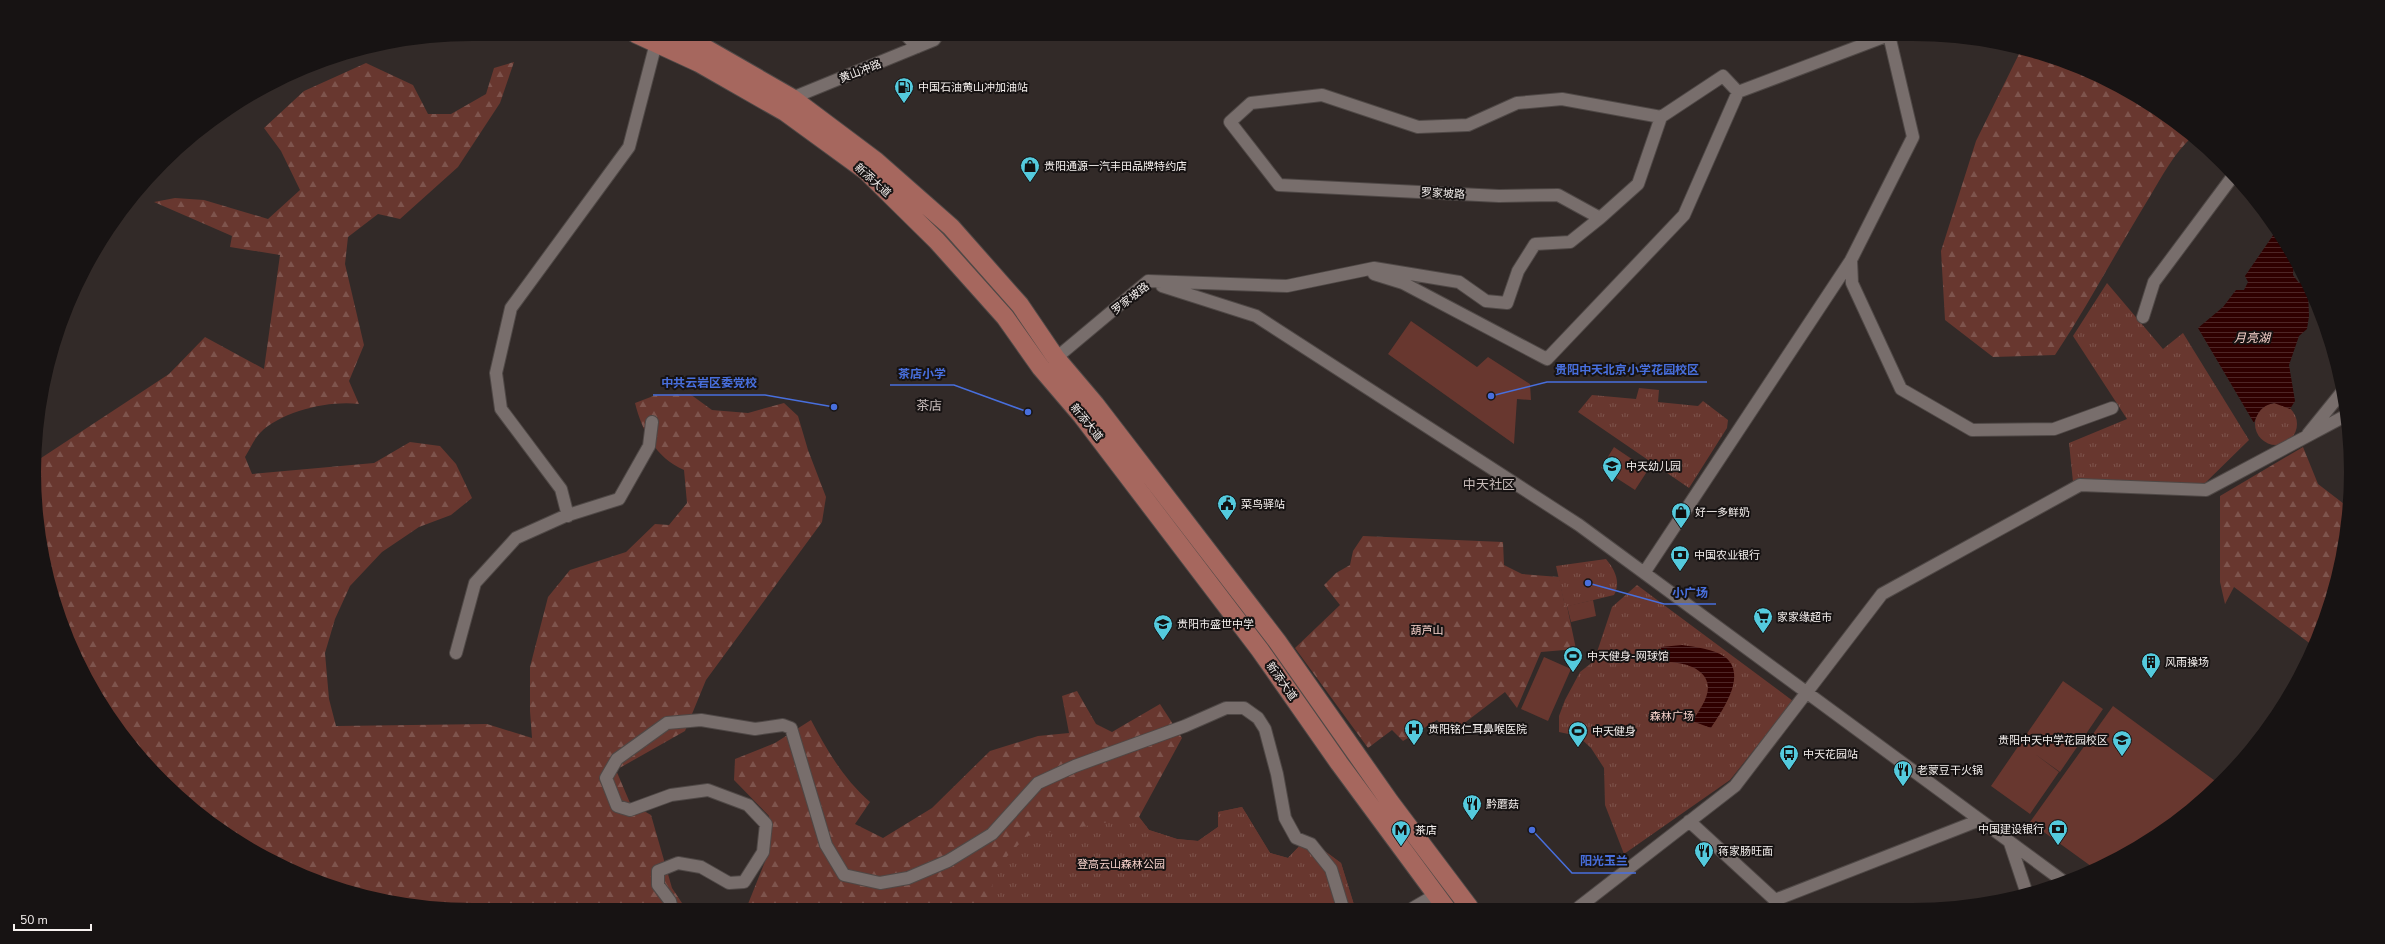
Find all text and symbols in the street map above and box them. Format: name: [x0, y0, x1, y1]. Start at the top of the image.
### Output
street label: 黄山冲路: [837, 57, 883, 86]
fuel station icon: 中国石油黄山冲加油站: [893, 76, 915, 104]
place label: 中国石油黄山冲加油站: [918, 80, 1028, 95]
shop icon: 贵阳通源一汽丰田品牌特约店: [1019, 155, 1041, 183]
place label: 贵阳通源一汽丰田品牌特约店: [1044, 159, 1187, 174]
street label: 新添大道: [851, 160, 894, 201]
street label: 罗家坡路: [1421, 185, 1465, 202]
street label: 罗家坡路: [1108, 279, 1152, 318]
water label: 月亮湖: [2234, 330, 2272, 346]
callout: 贵阳中天北京小学花园校区: [1547, 358, 1707, 382]
callout: 茶店小学: [890, 361, 954, 385]
text: 贵阳中天北京小学花园校区: [1555, 362, 1699, 378]
text: 茶店小学: [898, 366, 946, 382]
callout: 中共云岩区委党校: [653, 371, 765, 395]
text: 中共云岩区委党校: [661, 375, 757, 391]
district label: 茶店: [916, 397, 942, 415]
street label: 新添大道: [1067, 400, 1106, 444]
school or university icon: 中天幼儿园: [1601, 455, 1623, 483]
place label: 中天幼儿园: [1626, 459, 1681, 474]
district label: 中天社区: [1463, 476, 1515, 494]
public building icon: 菜鸟驿站: [1216, 493, 1238, 521]
place label: 菜鸟驿站: [1241, 497, 1285, 512]
shop icon: 好一多鲜奶: [1670, 501, 1692, 529]
place label: 好一多鲜奶: [1695, 505, 1750, 520]
bank icon: 中国农业银行: [1669, 544, 1691, 572]
place label: 中国农业银行: [1694, 548, 1760, 563]
callout: 小广场: [1664, 580, 1716, 604]
text: 小广场: [1672, 585, 1708, 601]
supermarket icon: 家家缘超市: [1752, 606, 1774, 634]
place label: 家家缘超市: [1777, 610, 1832, 625]
school or university icon: 贵阳市盛世中学: [1152, 613, 1174, 641]
place label: 贵阳市盛世中学: [1177, 617, 1254, 632]
park label: 葫芦山: [1411, 623, 1444, 638]
sports icon: 中天健身-网球馆: [1562, 645, 1584, 673]
place label: 中天健身-网球馆: [1587, 649, 1669, 664]
building icon: 风雨操场: [2140, 651, 2162, 679]
place label: 风雨操场: [2165, 655, 2209, 670]
street label: 新添大道: [1263, 659, 1300, 704]
park label: 森林广场: [1650, 709, 1694, 724]
hospital icon: 贵阳铭仁耳鼻喉医院: [1403, 718, 1425, 746]
sports icon: 中天健身: [1567, 720, 1589, 748]
place label: 贵阳铭仁耳鼻喉医院: [1428, 722, 1527, 737]
place label: 中天健身: [1592, 724, 1636, 739]
school or university icon: 贵阳中天中学花园校区: [2111, 729, 2133, 757]
place label: 贵阳中天中学花园校区: [1998, 733, 2108, 748]
bus stop icon: 中天花园站: [1778, 743, 1800, 771]
place label: 中天花园站: [1803, 747, 1858, 762]
restaurant icon: 老蒙豆干火锅: [1892, 759, 1914, 787]
place label: 老蒙豆干火锅: [1917, 763, 1983, 778]
restaurant icon: 黔蘑菇: [1461, 793, 1483, 821]
place label: 黔蘑菇: [1486, 797, 1519, 812]
bank icon: 中国建设银行: [2047, 818, 2069, 846]
metro station icon: 茶店: [1390, 819, 1412, 847]
place label: 中国建设银行: [1978, 822, 2044, 837]
place label: 茶店: [1415, 823, 1437, 838]
restaurant icon: 蒋家肠旺面: [1693, 840, 1715, 868]
place label: 蒋家肠旺面: [1718, 844, 1773, 859]
callout: 阳光玉兰: [1572, 849, 1636, 873]
text: 阳光玉兰: [1580, 853, 1628, 869]
park label: 登高云山森林公园: [1077, 857, 1165, 872]
scale bar: [14, 906, 91, 932]
text: 50 m: [20, 912, 48, 928]

